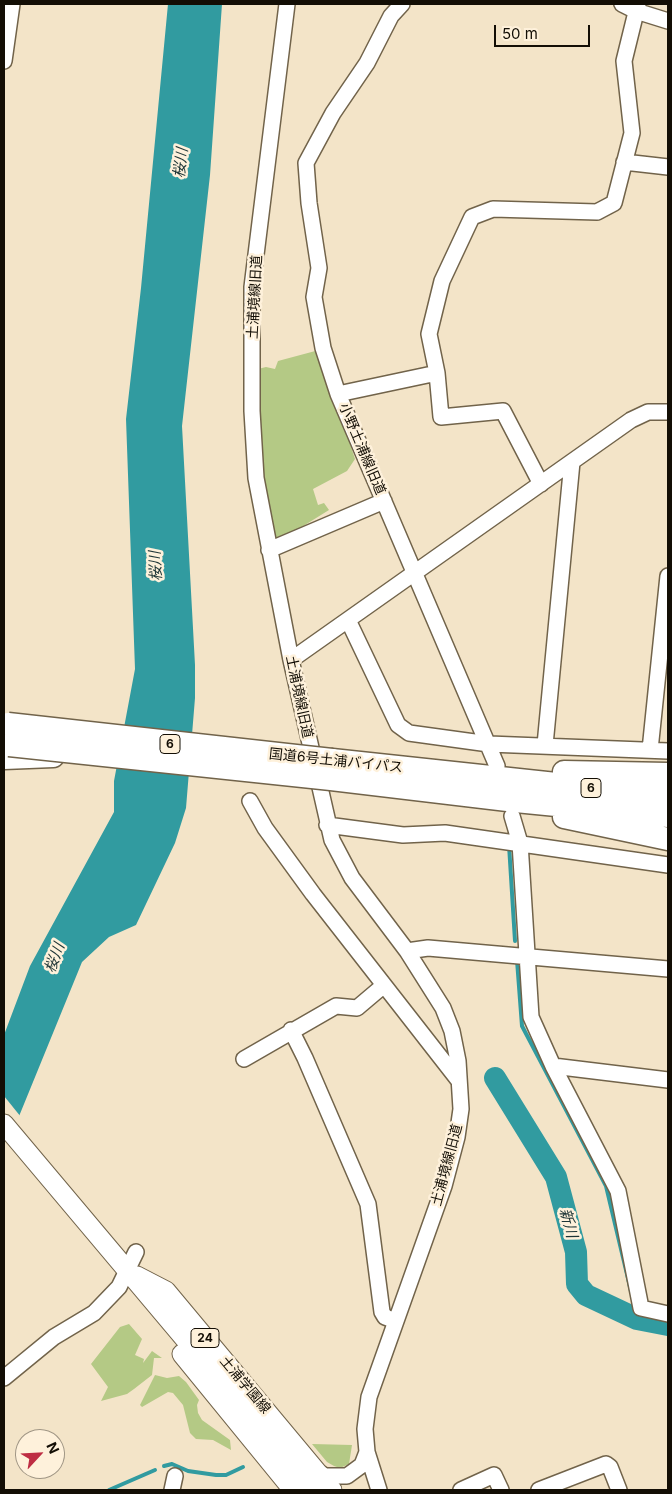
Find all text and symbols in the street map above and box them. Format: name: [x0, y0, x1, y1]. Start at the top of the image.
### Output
scale bar: [497, 15, 593, 47]
text: 50 m: [502, 24, 538, 43]
water label: 桜川: [170, 147, 192, 179]
street label: 土浦境線旧道: [244, 255, 266, 339]
street label: 小野土浦線旧道: [335, 401, 389, 497]
water label: 桜川: [146, 551, 166, 581]
street label: 土浦境線旧道: [282, 654, 316, 740]
road number: 6: [160, 734, 180, 754]
street label: 国道6号土浦バイパス: [268, 746, 404, 776]
road number: 6: [581, 778, 601, 798]
water label: 桜川: [41, 941, 69, 975]
street label: 土浦境線旧道: [428, 1122, 466, 1208]
water label: 新川: [555, 1206, 581, 1240]
road number: 24: [191, 1329, 219, 1348]
street label: 土浦学園線: [216, 1353, 274, 1417]
north arrow: [15, 1429, 65, 1479]
text: N: [43, 1439, 63, 1456]

